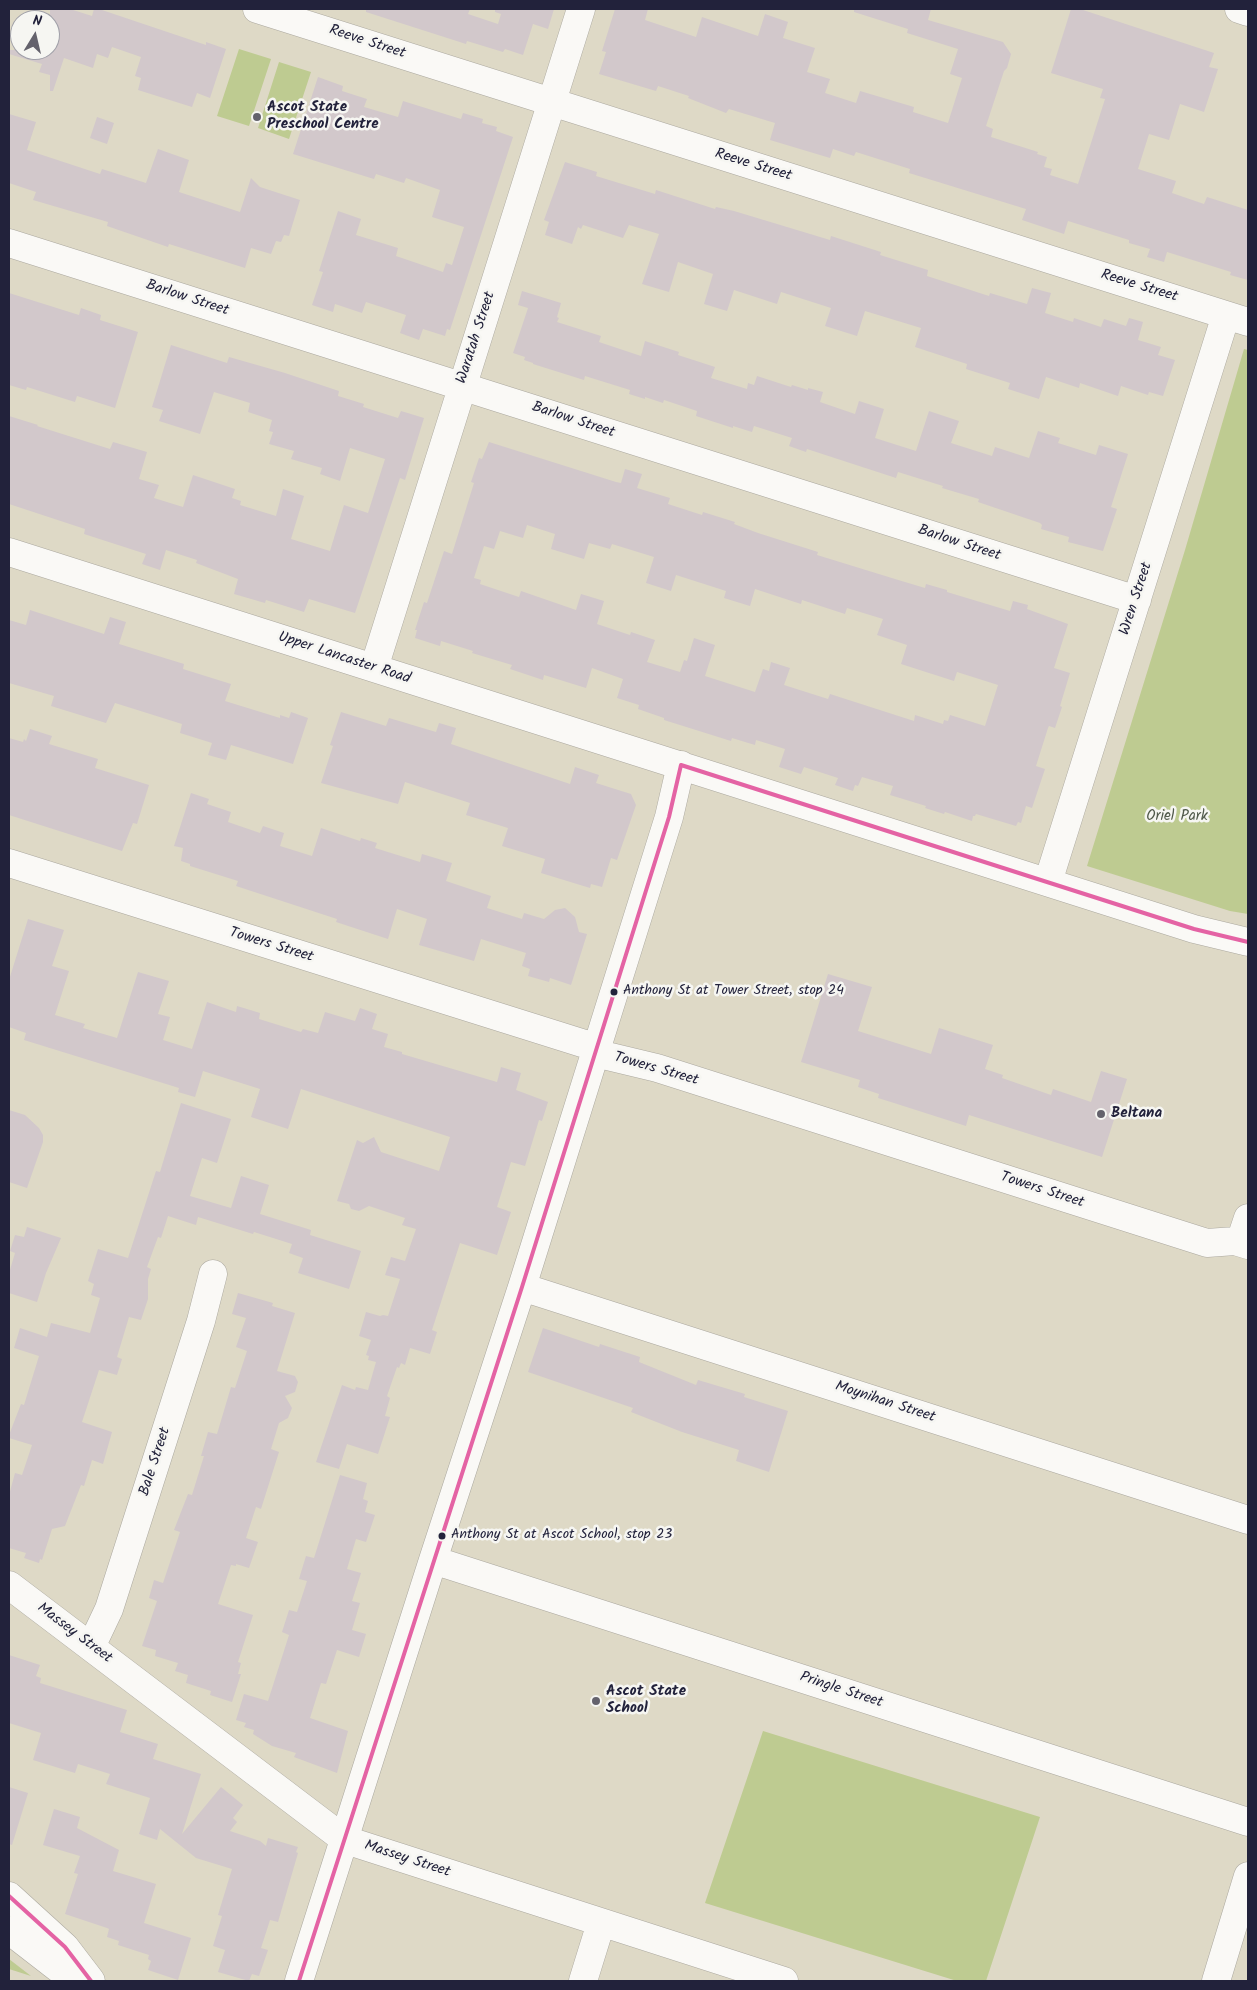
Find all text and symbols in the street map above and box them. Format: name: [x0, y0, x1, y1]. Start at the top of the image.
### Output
north arrow: [10, 10, 60, 60]
text: N: [31, 10, 43, 33]
street label: Reeve Street: [326, 22, 408, 64]
place label: Ascot State Preschool Centre: [267, 99, 379, 134]
marker: Ascot State Preschool Centre: [251, 111, 263, 123]
street label: Reeve Street: [712, 146, 794, 186]
street label: Reeve Street: [1098, 267, 1180, 307]
street label: Barlow Street: [143, 277, 231, 321]
street label: Waratah Street: [454, 290, 500, 386]
street label: Barlow Street: [529, 399, 617, 443]
street label: Barlow Street: [915, 522, 1003, 566]
street label: Wren Street: [1117, 560, 1157, 638]
street label: Upper Lancaster Road: [276, 629, 412, 689]
park label: Oriel Park: [1146, 808, 1208, 826]
street label: Towers Street: [227, 925, 315, 967]
place label: Anthony St at Tower Street, stop 24: [623, 984, 844, 1000]
marker: Anthony St at Tower Street, stop 24: [609, 987, 619, 997]
street label: Towers Street: [612, 1049, 700, 1091]
place label: Beltana: [1111, 1105, 1162, 1123]
marker: Beltana: [1095, 1108, 1107, 1120]
street label: Towers Street: [998, 1169, 1086, 1213]
street label: Moynihan Street: [833, 1378, 937, 1428]
street label: Bale Street: [136, 1425, 176, 1499]
place label: Anthony St at Ascot School, stop 23: [451, 1528, 672, 1544]
marker: Anthony St at Ascot School, stop 23: [437, 1531, 447, 1541]
street label: Massey Street: [33, 1600, 115, 1668]
street label: Pringle Street: [797, 1669, 885, 1713]
place label: Ascot State School: [606, 1683, 686, 1718]
marker: Ascot State School: [590, 1695, 602, 1707]
street label: Massey Street: [362, 1838, 452, 1882]

